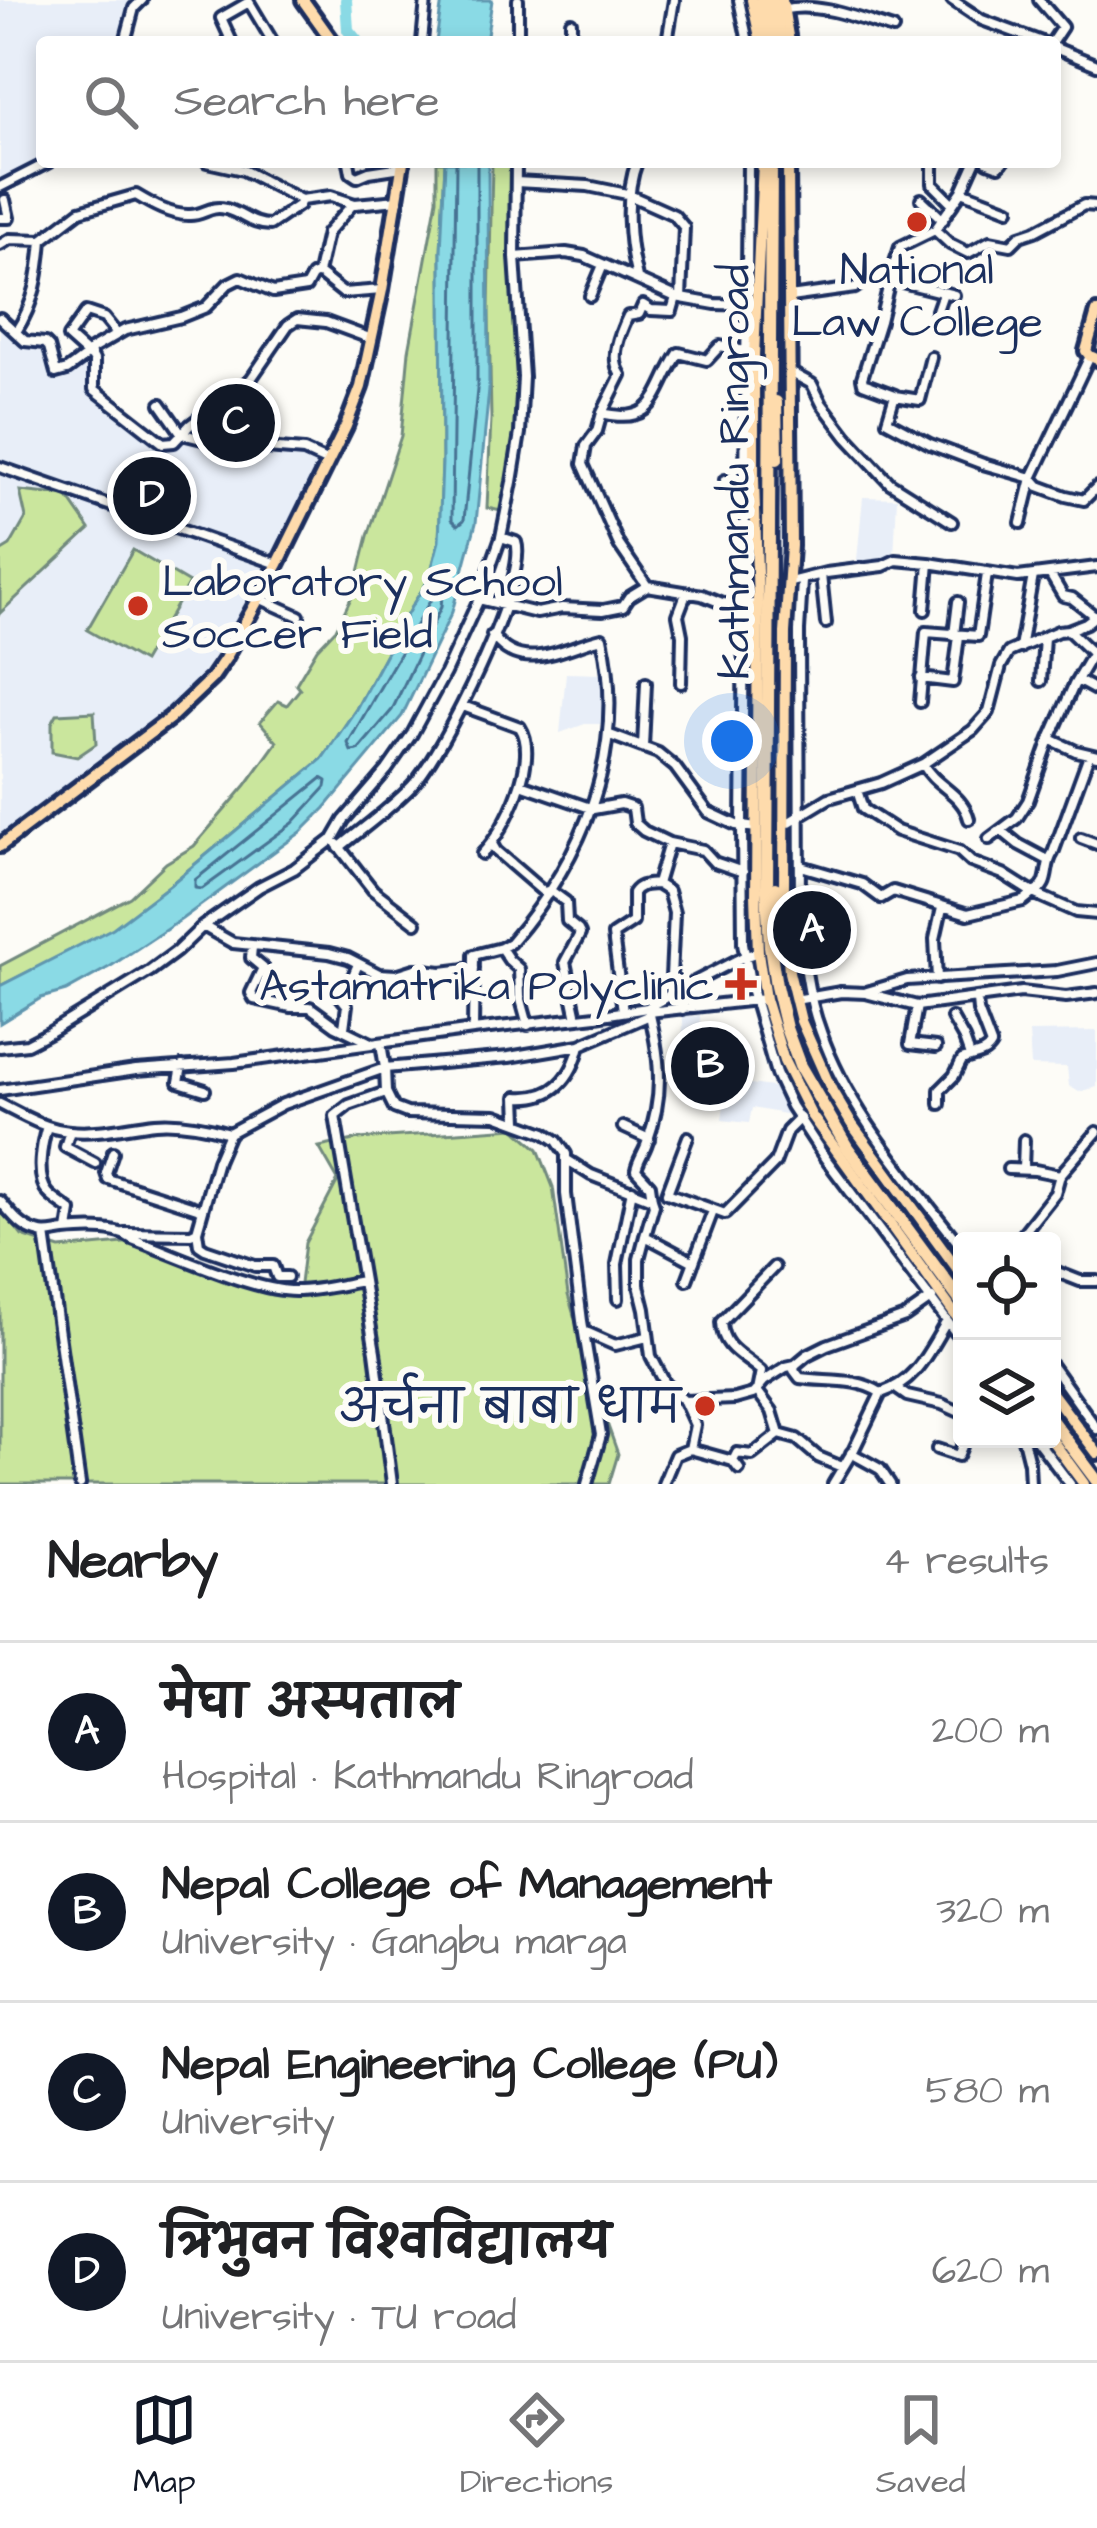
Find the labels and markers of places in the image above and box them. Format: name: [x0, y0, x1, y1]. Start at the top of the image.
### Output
marker: National Law College: [904, 209, 930, 235]
place label: National Law College: [791, 240, 1043, 354]
pin: C: [197, 378, 275, 468]
pin: D: [113, 451, 191, 541]
place label: Laboratory School Soccer Field: [162, 552, 563, 666]
marker: Laboratory School Soccer Field: [125, 593, 151, 619]
pin: A: [773, 885, 851, 975]
place label: Astamatrika Polyclinic: [259, 956, 714, 1019]
marker: Astamatrika Polyclinic: [725, 968, 757, 1000]
pin: B: [671, 1021, 749, 1111]
place label: अर्चना बाबा धाम: [338, 1372, 683, 1440]
marker: अर्चना बाबा धाम: [692, 1393, 718, 1419]

